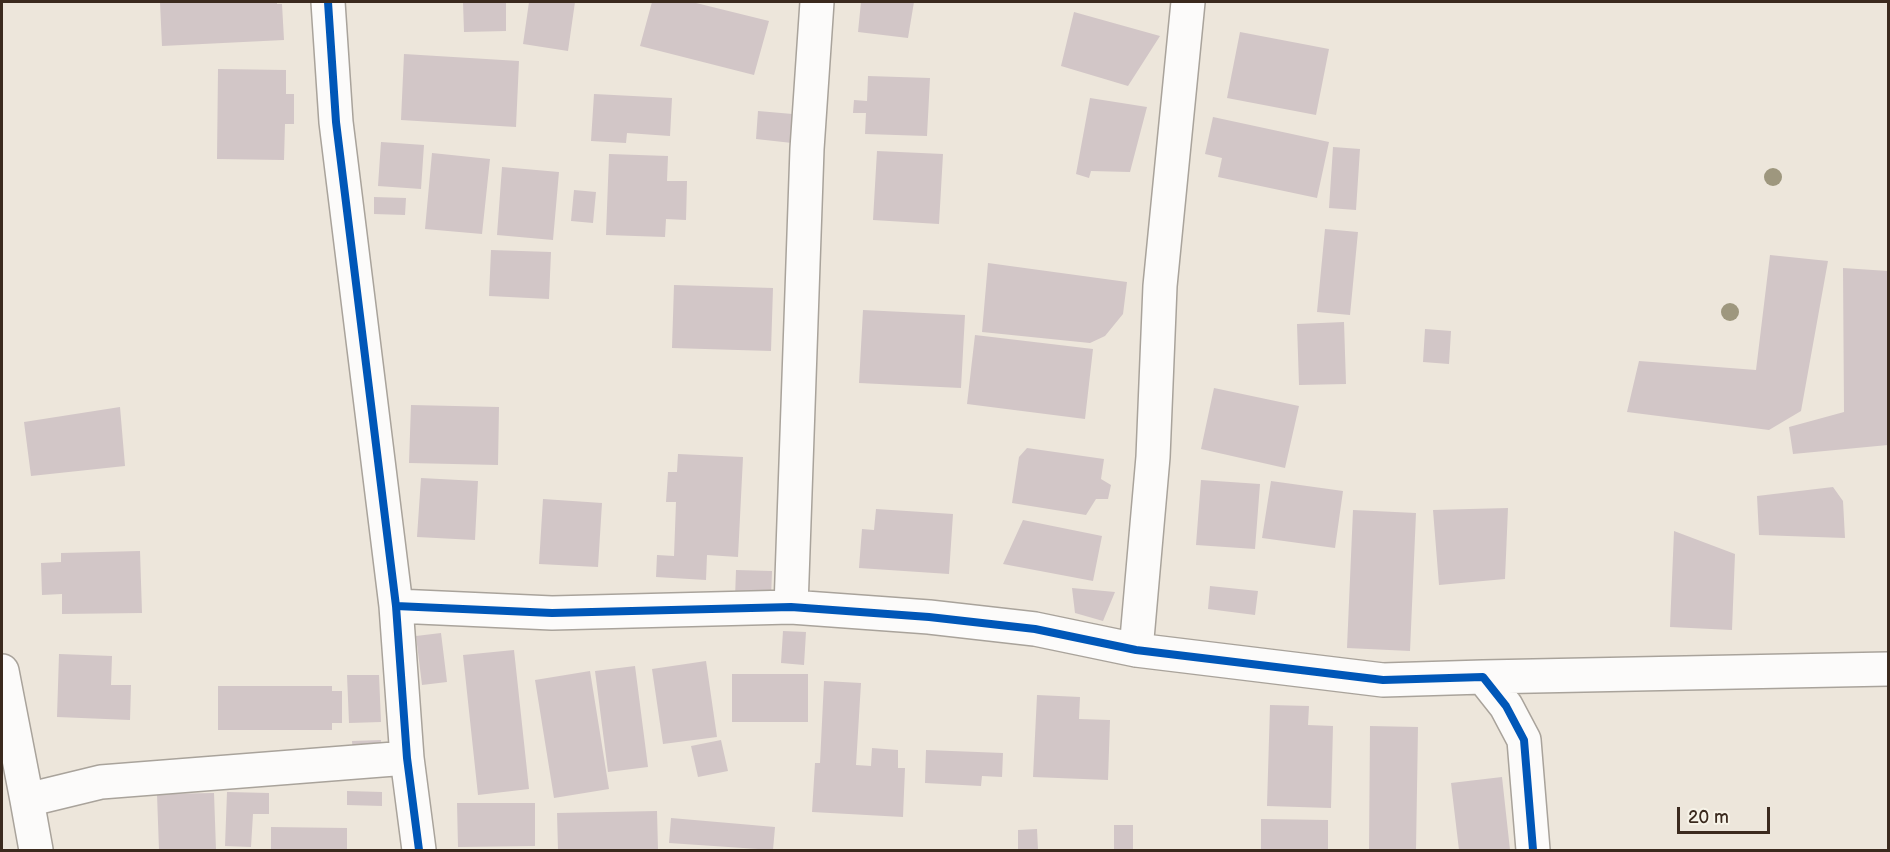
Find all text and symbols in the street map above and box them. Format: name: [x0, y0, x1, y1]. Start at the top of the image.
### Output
scale bar: [1680, 795, 1773, 833]
text: 20 m: [1688, 807, 1729, 828]

